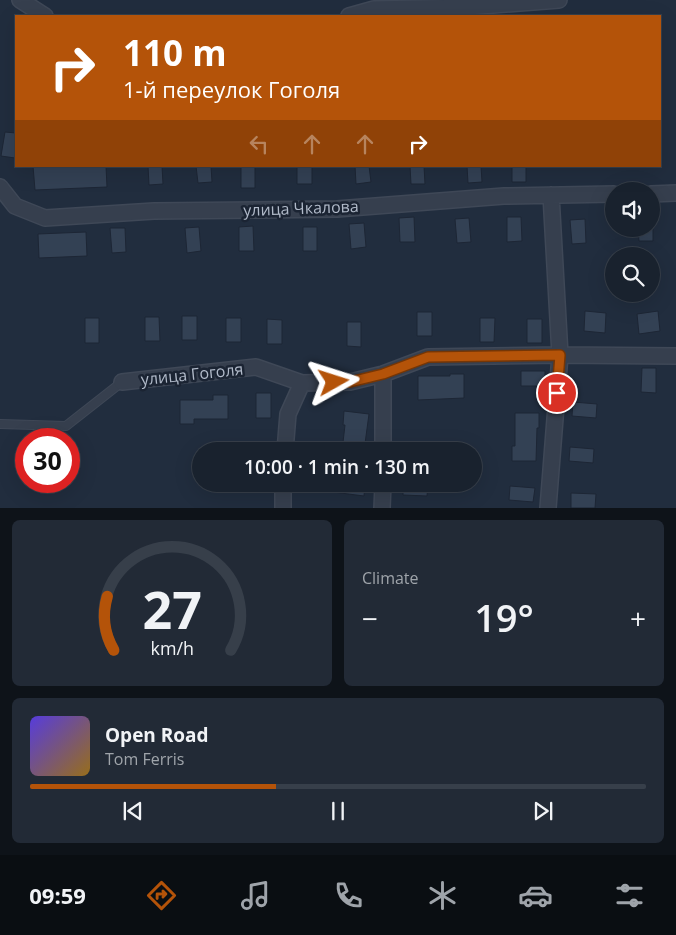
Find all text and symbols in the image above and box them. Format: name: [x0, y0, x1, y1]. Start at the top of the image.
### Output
text: 110 m: [123, 29, 227, 76]
icon: right: [40, 35, 105, 100]
text: 1-й переулок Гоголя: [123, 74, 340, 104]
icon: left: [245, 130, 273, 158]
icon: ahead: [298, 130, 326, 158]
icon: ahead: [351, 130, 379, 158]
icon: right: [404, 130, 432, 158]
map controls: [605, 182, 660, 302]
button: sound: [605, 182, 660, 237]
street label: улица Чкалова: [243, 195, 359, 221]
button: search: [605, 247, 660, 302]
position arrow: [307, 355, 359, 407]
street label: улица Гоголя: [140, 358, 244, 390]
pin: [536, 372, 578, 414]
icon: arrive: [543, 379, 571, 407]
speed limit sign: 30: [15, 428, 80, 493]
text: 10:00 · 1 min · 130 m: [244, 454, 430, 480]
text: Climate: [362, 567, 419, 589]
text: 27: [142, 573, 202, 644]
text: 19°: [474, 591, 534, 643]
text: −: [362, 599, 378, 637]
text: +: [630, 599, 646, 637]
text: km/h: [150, 636, 194, 660]
text: Open Road: [105, 722, 209, 748]
text: Tom Ferris: [105, 748, 184, 770]
icon: previous: [119, 797, 147, 825]
icon: pause: [324, 797, 352, 825]
icon: next: [529, 797, 557, 825]
icon: directions: [144, 878, 179, 913]
icon: music: [238, 878, 273, 913]
icon: phone: [331, 878, 366, 913]
icon: climate: [425, 878, 460, 913]
icon: car: [518, 878, 553, 913]
icon: filters: [612, 878, 647, 913]
text: 09:59: [29, 880, 86, 910]

